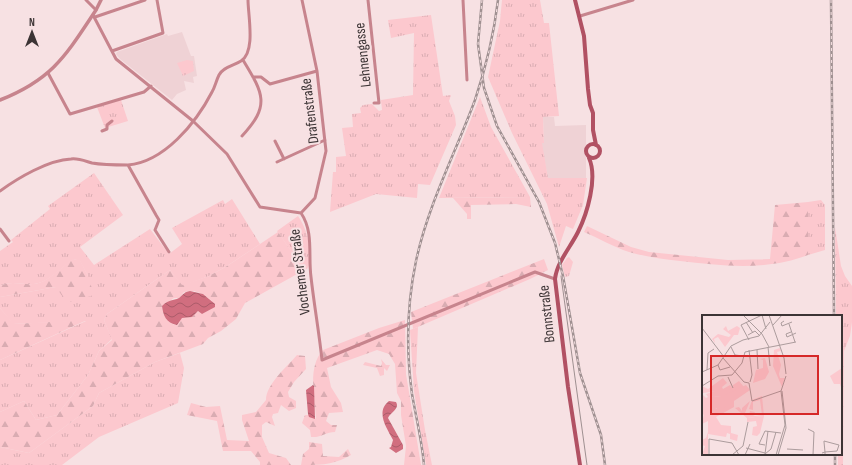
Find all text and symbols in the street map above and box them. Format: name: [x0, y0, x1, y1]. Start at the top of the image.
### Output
north arrow: [12, 12, 52, 52]
text: N: [29, 16, 35, 29]
street label: Lehnengasse: [350, 22, 376, 88]
street label: Drafenstraße: [297, 77, 323, 145]
street label: Vochemer Straße: [285, 228, 315, 316]
street label: Bonnstraße: [535, 284, 559, 344]
inset map: [702, 315, 842, 455]

